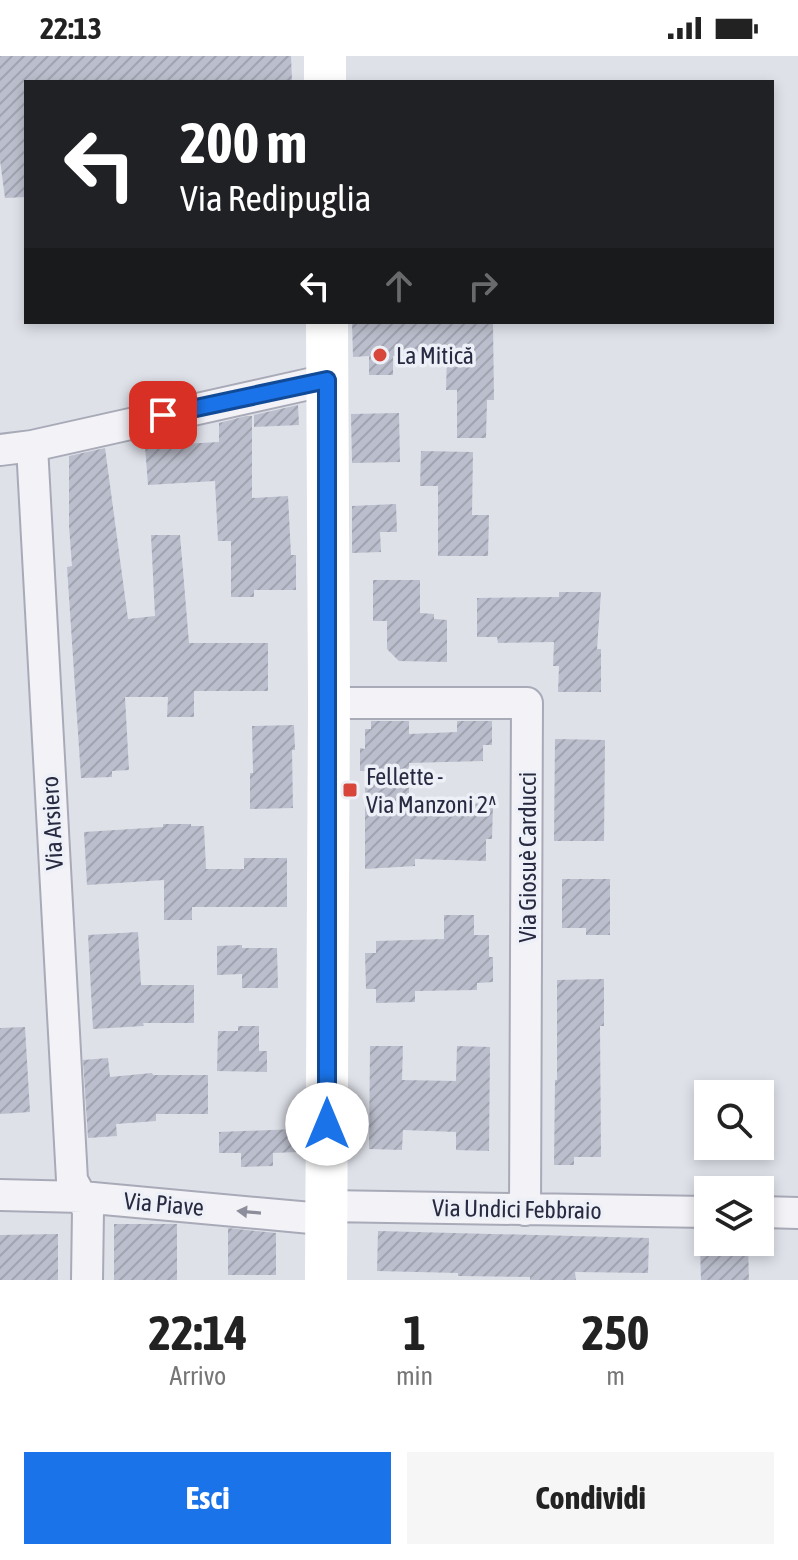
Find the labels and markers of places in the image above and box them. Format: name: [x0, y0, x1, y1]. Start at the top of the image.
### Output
place label: La Mitică: [396, 342, 474, 369]
marker: La Mitică: [371, 346, 389, 364]
pin: [129, 381, 197, 449]
place label: Fellette - Via Manzoni 2^: [366, 763, 497, 818]
marker: Fellette - Via Manzoni 2^: [341, 781, 359, 799]

